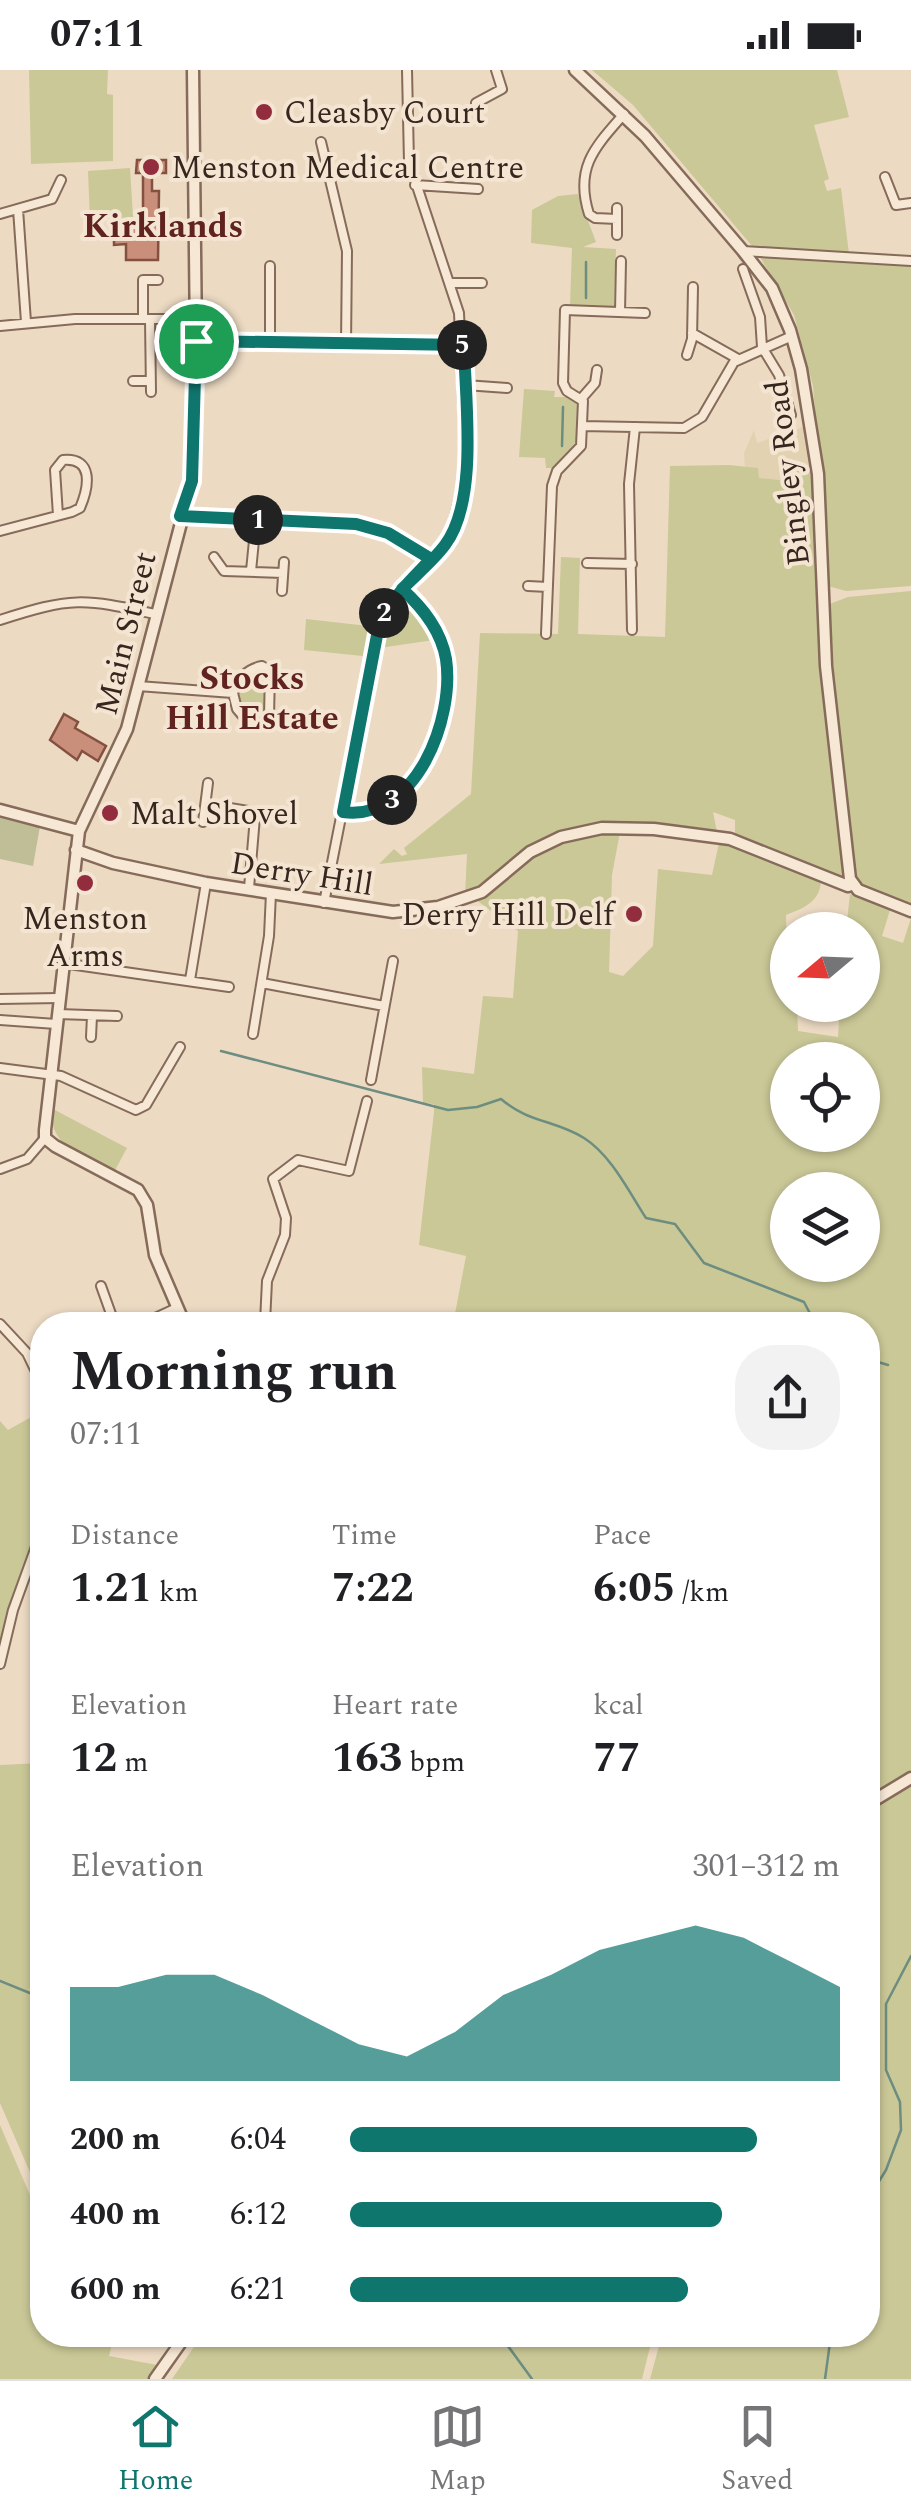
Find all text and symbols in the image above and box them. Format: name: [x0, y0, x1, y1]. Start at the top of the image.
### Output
text: 07:11: [50, 6, 145, 64]
place label: Cleasby Court: [284, 89, 485, 138]
marker: Cleasby Court: [253, 101, 275, 123]
place label: Menston Medical Centre: [171, 144, 524, 193]
marker: Menston Medical Centre: [140, 156, 162, 178]
district label: Kirklands: [82, 200, 244, 253]
pin: [154, 299, 239, 384]
icon: arrive: [169, 314, 224, 369]
pin: 5: [437, 320, 487, 370]
text: 5: [454, 323, 470, 366]
street label: Bingley Road: [753, 377, 824, 569]
pin: 1: [233, 495, 283, 545]
text: 1: [250, 498, 266, 541]
street label: Main Street: [82, 546, 170, 720]
pin: 2: [359, 588, 409, 638]
text: 2: [376, 591, 392, 634]
district label: Stocks Hill Estate: [165, 652, 339, 745]
pin: 3: [367, 775, 417, 825]
text: 3: [384, 778, 400, 821]
place label: Malt Shovel: [130, 790, 298, 839]
marker: Malt Shovel: [99, 802, 121, 824]
street label: Derry Hill: [227, 839, 377, 910]
marker: Menston Arms: [74, 872, 96, 894]
place label: Derry Hill Delf: [402, 891, 617, 940]
place label: Menston Arms: [22, 895, 148, 981]
marker: Derry Hill Delf: [623, 903, 645, 925]
north arrow: [770, 912, 880, 1022]
map controls: [770, 912, 880, 1282]
button: locate: [770, 1042, 880, 1152]
button: layers: [770, 1172, 880, 1282]
text: Morning run: [70, 1331, 398, 1414]
button: share: [735, 1345, 840, 1450]
text: 07:11: [70, 1410, 142, 1459]
text: Distance: [70, 1514, 179, 1557]
text: Time: [332, 1514, 397, 1557]
text: Pace: [593, 1514, 651, 1557]
text: 1.21: [70, 1557, 152, 1620]
text: 7:22: [332, 1557, 414, 1620]
text: 6:05: [593, 1557, 675, 1620]
text: km: [152, 1571, 199, 1614]
text: /km: [675, 1571, 729, 1614]
text: Elevation: [70, 1684, 187, 1727]
text: Heart rate: [332, 1684, 458, 1727]
text: kcal: [593, 1684, 644, 1727]
text: 12: [70, 1727, 117, 1790]
text: 163: [332, 1727, 402, 1790]
text: 77: [593, 1727, 640, 1790]
text: m: [117, 1741, 148, 1784]
text: bpm: [402, 1741, 465, 1784]
text: Elevation: [70, 1842, 204, 1891]
text: 301–312 m: [692, 1842, 840, 1891]
text: 200 m: [70, 2115, 161, 2164]
text: 6:04: [230, 2115, 286, 2164]
text: 400 m: [70, 2190, 161, 2239]
text: 6:12: [230, 2190, 286, 2239]
text: 600 m: [70, 2265, 161, 2314]
text: 6:21: [230, 2265, 286, 2314]
tab: Home: [118, 2399, 193, 2502]
tab: Map: [429, 2399, 486, 2502]
tab: Saved: [721, 2399, 793, 2502]

